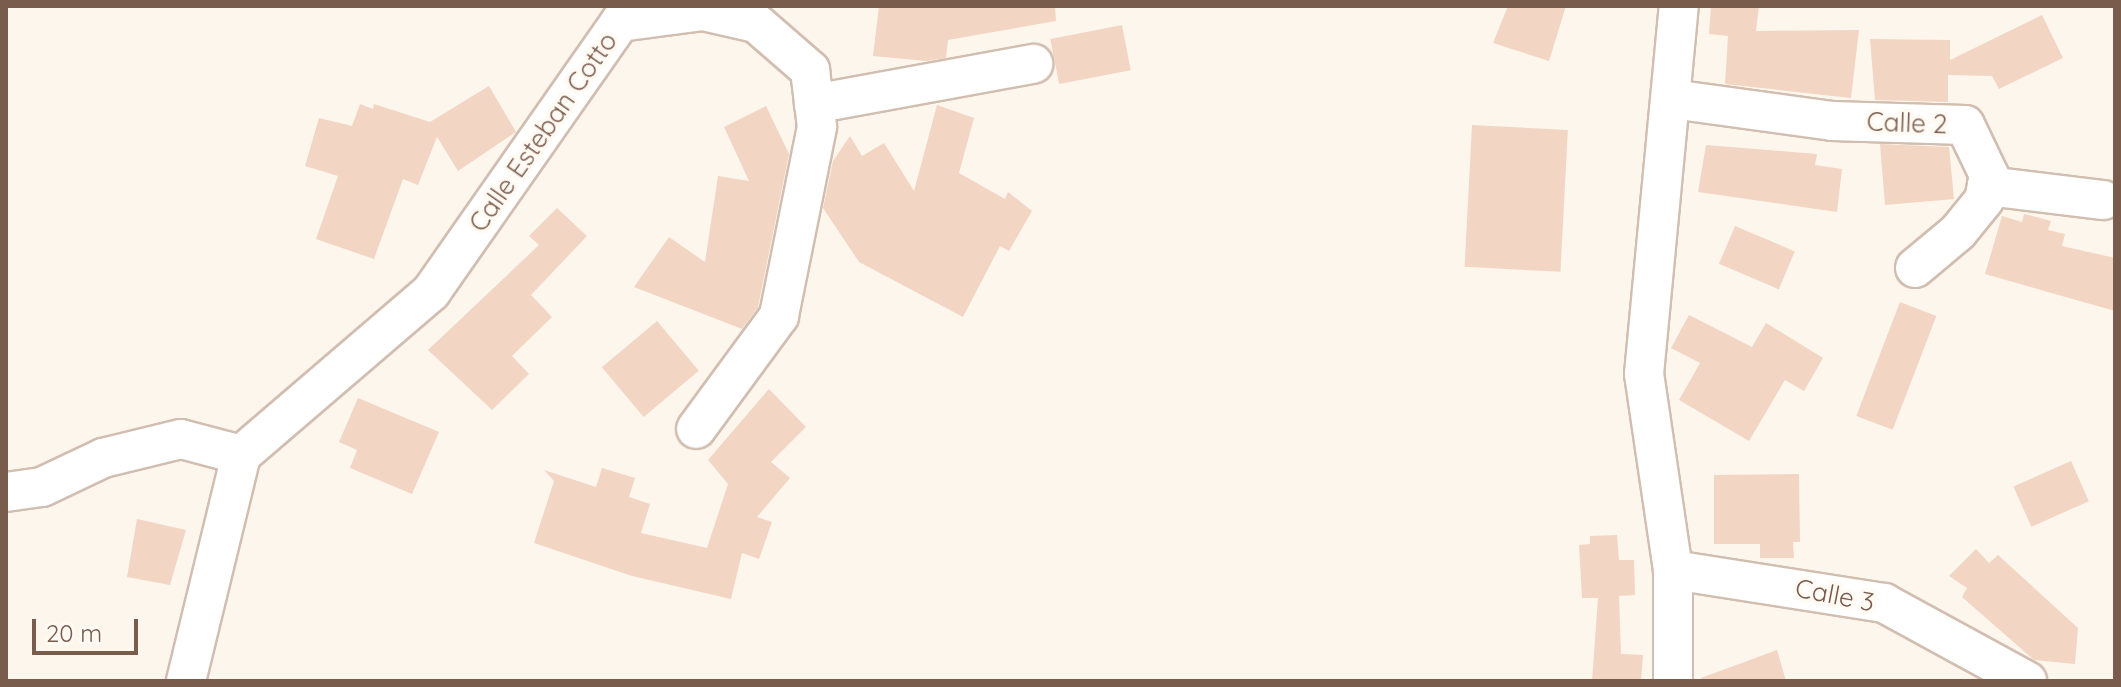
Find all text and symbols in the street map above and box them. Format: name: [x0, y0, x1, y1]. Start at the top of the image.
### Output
street label: Calle Esteban Cotto: [463, 26, 623, 238]
street label: Calle 2: [1866, 106, 1948, 140]
street label: Calle 3: [1793, 572, 1877, 618]
scale bar: [36, 603, 142, 653]
text: 20 m: [46, 618, 102, 648]

